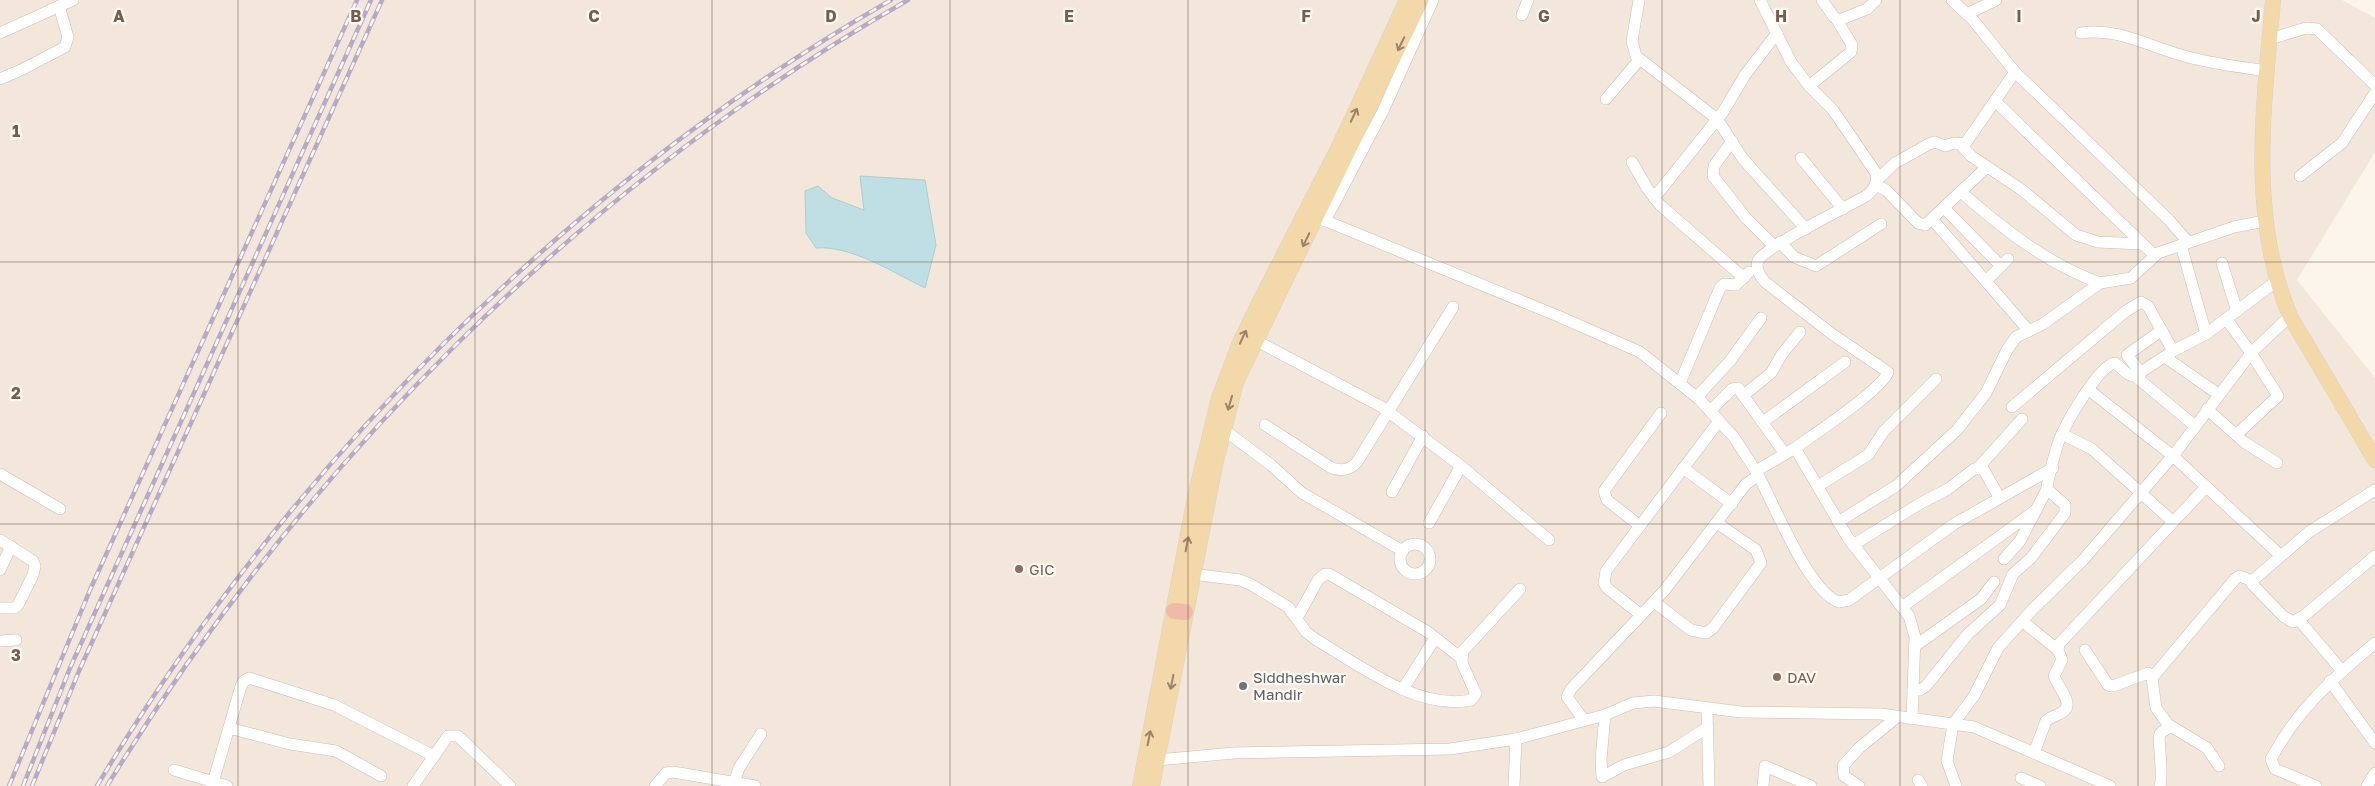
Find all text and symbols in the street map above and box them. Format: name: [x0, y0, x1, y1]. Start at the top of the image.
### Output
text: A: [113, 6, 125, 26]
text: B: [350, 6, 362, 26]
text: C: [588, 6, 600, 26]
text: D: [825, 6, 837, 26]
text: E: [1064, 6, 1074, 26]
text: F: [1301, 6, 1311, 26]
text: G: [1538, 6, 1550, 26]
text: H: [1775, 6, 1787, 26]
text: I: [2016, 6, 2022, 26]
text: J: [2251, 6, 2261, 26]
one-way arrow: [1395, 36, 1405, 51]
one-way arrow: [1350, 108, 1359, 123]
text: 1: [12, 121, 20, 141]
one-way arrow: [1300, 232, 1310, 247]
one-way arrow: [1239, 330, 1248, 345]
text: 2: [11, 383, 21, 403]
one-way arrow: [1225, 394, 1235, 410]
one-way arrow: [1182, 537, 1192, 553]
place label: GIC: [1029, 560, 1055, 578]
marker: GIC: [1013, 563, 1025, 575]
text: 3: [11, 645, 21, 665]
place label: Siddheshwar Mandir: [1253, 668, 1346, 703]
place label: DAV: [1787, 668, 1816, 686]
marker: DAV: [1771, 671, 1783, 683]
one-way arrow: [1166, 673, 1176, 689]
marker: Siddheshwar Mandir: [1237, 680, 1249, 692]
one-way arrow: [1145, 731, 1154, 747]

